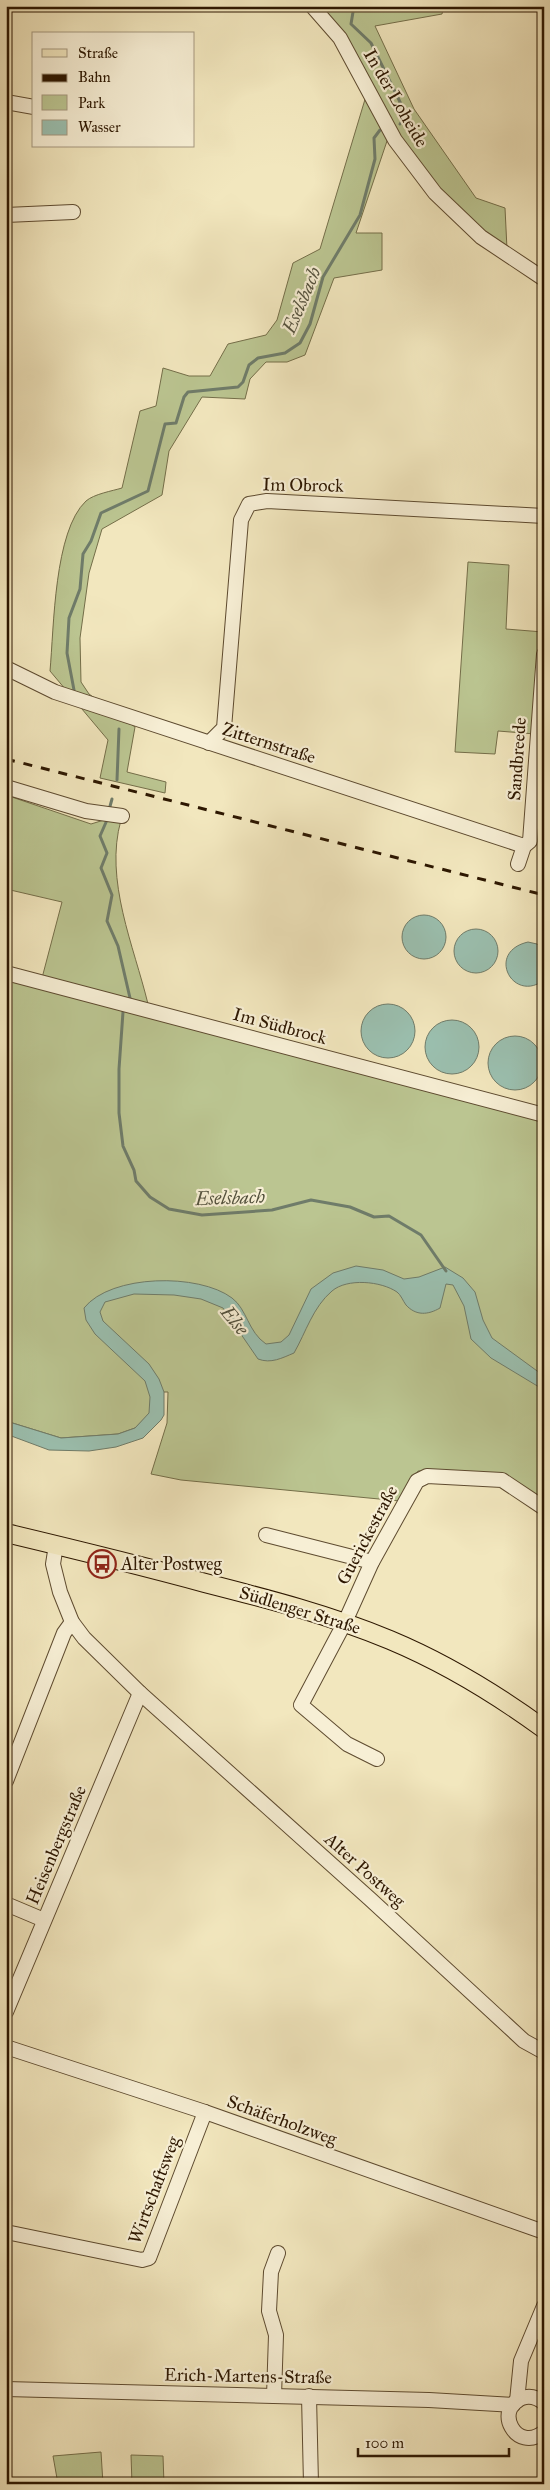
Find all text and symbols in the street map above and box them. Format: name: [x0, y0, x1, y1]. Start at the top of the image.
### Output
legend: [32, 32, 195, 148]
text: Straße: [78, 44, 118, 62]
street label: In der Loheide: [359, 45, 433, 151]
text: Bahn: [78, 68, 111, 86]
text: Park: [78, 94, 105, 112]
text: Wasser: [78, 118, 121, 136]
water label: Eselsbach: [277, 263, 326, 338]
street label: Im Obrock: [262, 473, 344, 497]
street label: Sandbreede: [503, 717, 531, 801]
street label: Zitternstraße: [220, 718, 318, 768]
street label: Im Südbrock: [231, 1003, 330, 1049]
water label: Eselsbach: [194, 1185, 266, 1210]
water label: Else: [215, 1300, 254, 1340]
street label: Guerickestraße: [332, 1482, 402, 1588]
bus stop icon: Alter Postweg: [87, 1549, 117, 1579]
place label: Alter Postweg: [120, 1553, 223, 1576]
street label: Südlenger Straße: [237, 1581, 363, 1640]
street label: Heisenbergstraße: [21, 1782, 92, 1908]
street label: Alter Postweg: [319, 1827, 410, 1913]
street label: Schäferholzweg: [224, 2090, 341, 2151]
street label: Wirtschaftsweg: [123, 2133, 186, 2247]
street label: Erich-Martens-Straße: [164, 2364, 332, 2388]
scale bar: [358, 2425, 509, 2457]
text: 100 m: [365, 2434, 405, 2452]

